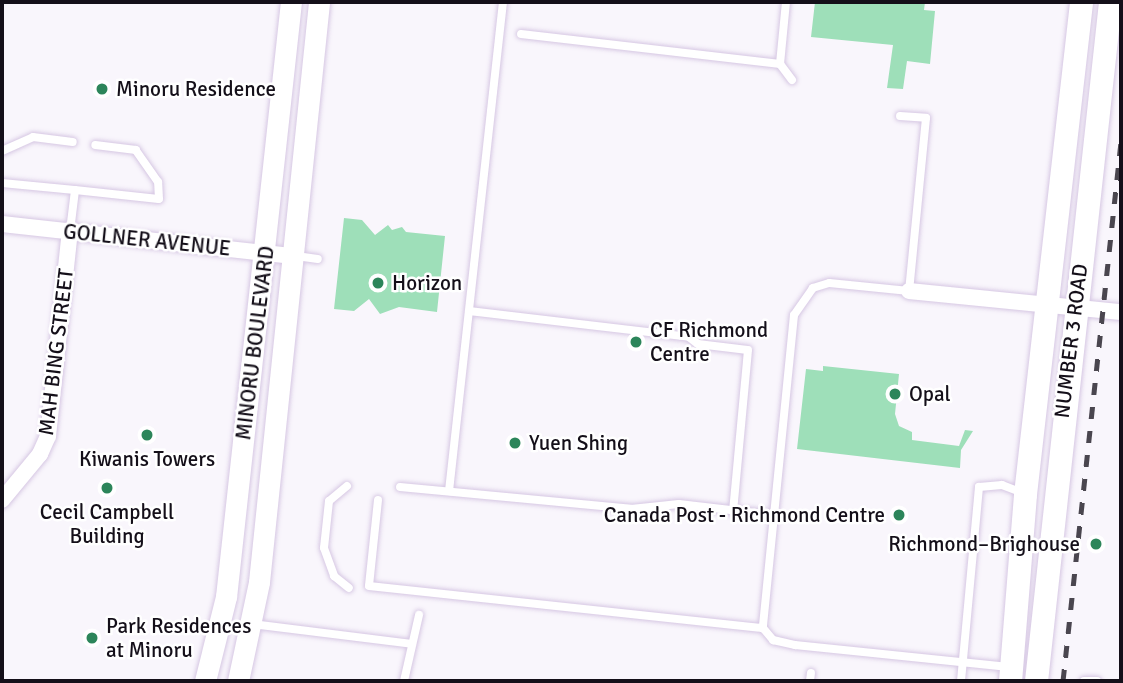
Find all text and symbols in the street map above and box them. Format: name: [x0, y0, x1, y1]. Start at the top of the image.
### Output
place label: Minoru Residence: [116, 76, 276, 102]
marker: Minoru Residence: [94, 81, 110, 97]
street label: GOLLNER AVENUE: [62, 219, 232, 261]
street label: MINORU BOULEVARD: [231, 245, 279, 441]
street label: NUMBER 3 ROAD: [1049, 262, 1093, 420]
street label: MAH BING STREET: [33, 267, 79, 437]
place label: Horizon: [392, 270, 462, 296]
marker: Horizon: [370, 275, 386, 291]
place label: CF Richmond Centre: [650, 317, 768, 367]
marker: CF Richmond Centre: [628, 334, 644, 350]
place label: Opal: [909, 381, 951, 407]
marker: Opal: [887, 386, 903, 402]
marker: Kiwanis Towers: [139, 427, 155, 443]
place label: Yuen Shing: [529, 430, 628, 456]
marker: Yuen Shing: [507, 435, 523, 451]
place label: Kiwanis Towers: [79, 446, 215, 472]
marker: Cecil Campbell Building: [99, 480, 115, 496]
place label: Cecil Campbell Building: [40, 499, 174, 549]
place label: Canada Post - Richmond Centre: [604, 502, 885, 528]
marker: Canada Post - Richmond Centre: [891, 507, 907, 523]
place label: Richmond–Brighouse: [888, 531, 1080, 557]
marker: Richmond–Brighouse: [1086, 534, 1106, 554]
place label: Park Residences at Minoru: [106, 613, 251, 663]
marker: Park Residences at Minoru: [84, 630, 100, 646]

